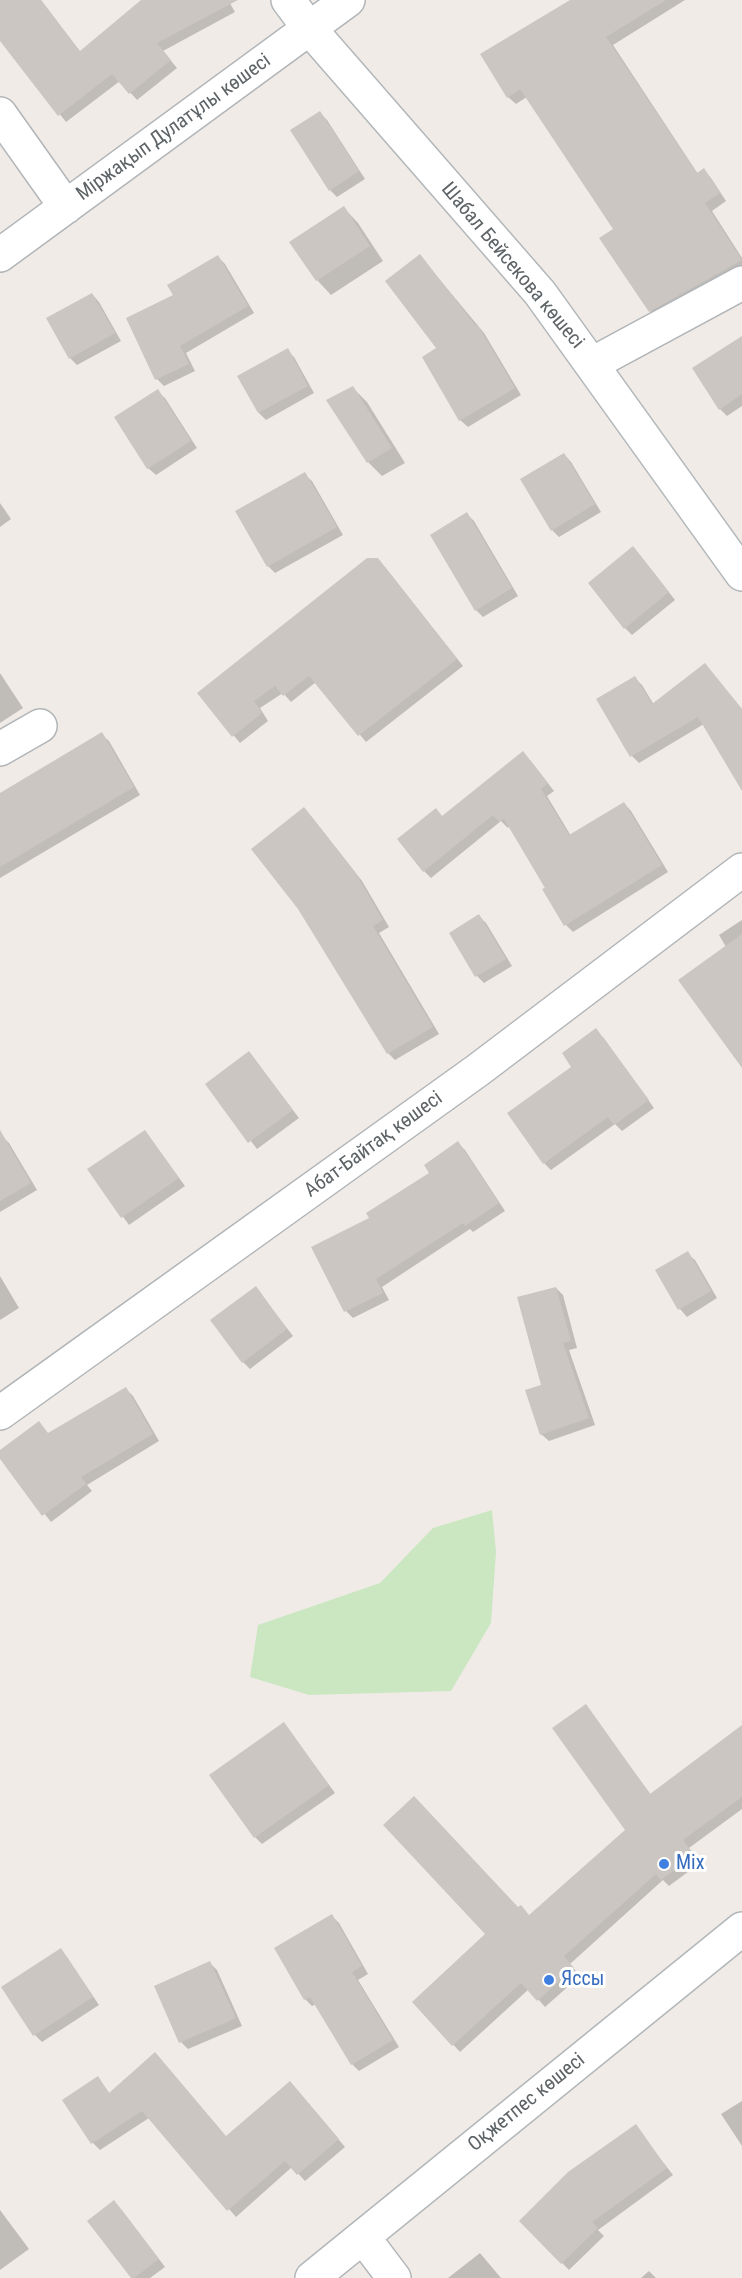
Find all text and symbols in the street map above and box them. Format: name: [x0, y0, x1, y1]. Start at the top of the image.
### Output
street label: Міржақып Дулатұлы көшесі: [72, 49, 276, 207]
street label: Шабал Бейсекова көшесі: [435, 178, 589, 354]
street label: Абат-Байтақ көшесі: [300, 1087, 448, 1203]
place label: Mix: [676, 1852, 704, 1876]
marker: Mix: [657, 1857, 671, 1871]
place label: Яссы: [561, 1968, 604, 1992]
marker: Яссы: [542, 1973, 556, 1987]
street label: Оқжетпес көшесі: [464, 2049, 590, 2157]

